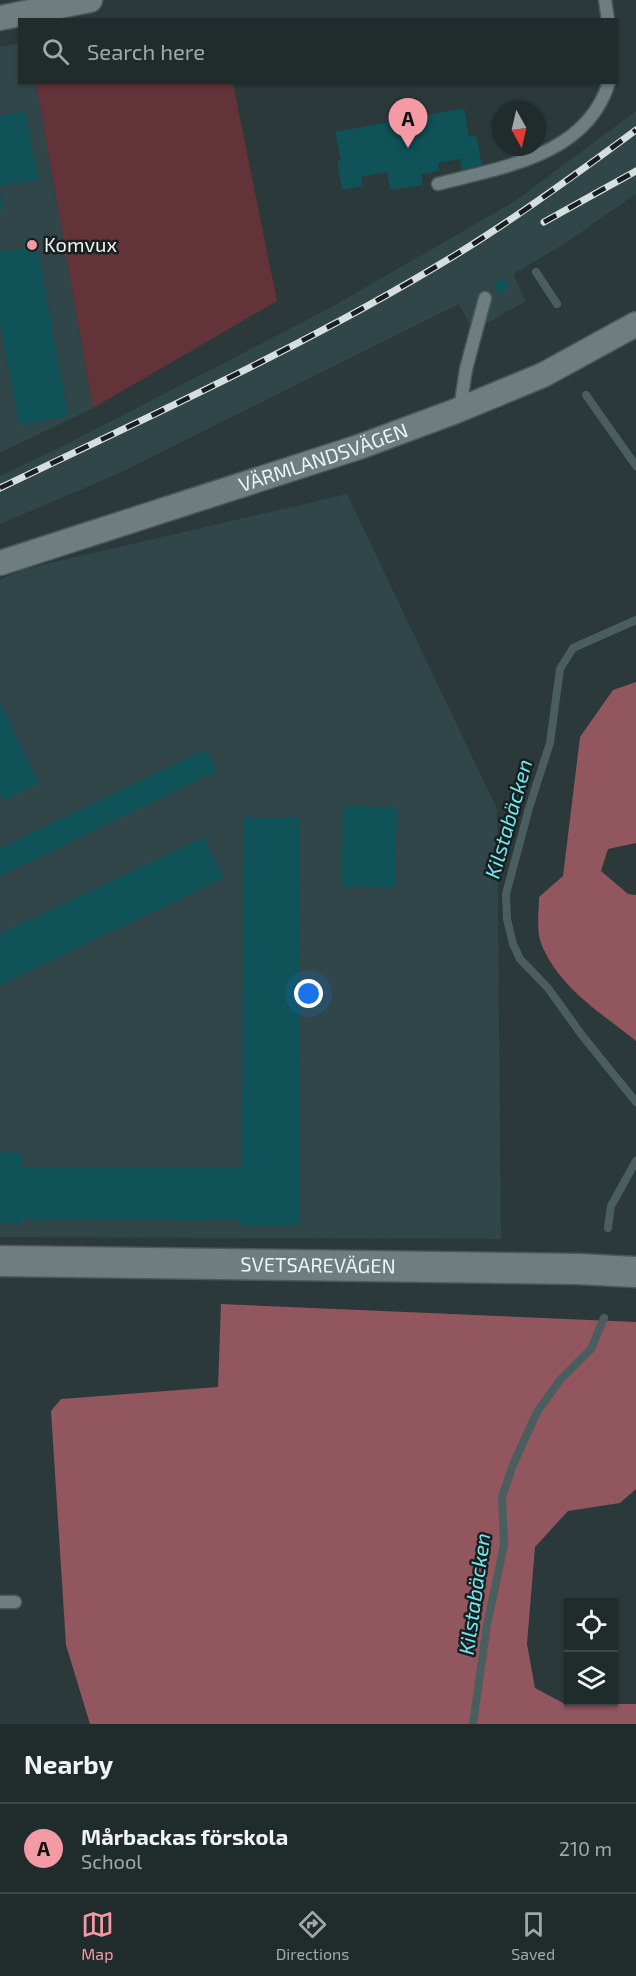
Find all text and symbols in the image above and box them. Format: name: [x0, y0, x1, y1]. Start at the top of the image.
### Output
search box: [18, 18, 618, 84]
icon: search: [39, 35, 72, 68]
text: Search here: [87, 38, 205, 64]
pin: A: [388, 98, 428, 148]
north arrow: [492, 102, 546, 156]
place label: Komvux: [44, 232, 117, 256]
marker: Komvux: [25, 238, 39, 252]
street label: VÄRMLANDSVÄGEN: [235, 417, 411, 496]
water label: Kilstabäcken: [479, 756, 536, 881]
your location: [294, 979, 323, 1008]
street label: SVETSAREVÄGEN: [240, 1251, 396, 1277]
water label: Kilstabäcken: [453, 1531, 494, 1656]
map controls: [564, 1598, 618, 1706]
button: locate: [564, 1598, 618, 1652]
button: layers: [564, 1652, 618, 1706]
text: Nearby: [24, 1748, 113, 1779]
text: Mårbackas förskola: [81, 1823, 288, 1849]
text: A: [37, 1836, 50, 1860]
text: 210 m: [559, 1836, 612, 1860]
text: School: [81, 1849, 142, 1873]
tab: Map: [81, 1908, 114, 1963]
tab: Directions: [276, 1908, 349, 1963]
tab: Saved: [511, 1908, 555, 1963]

